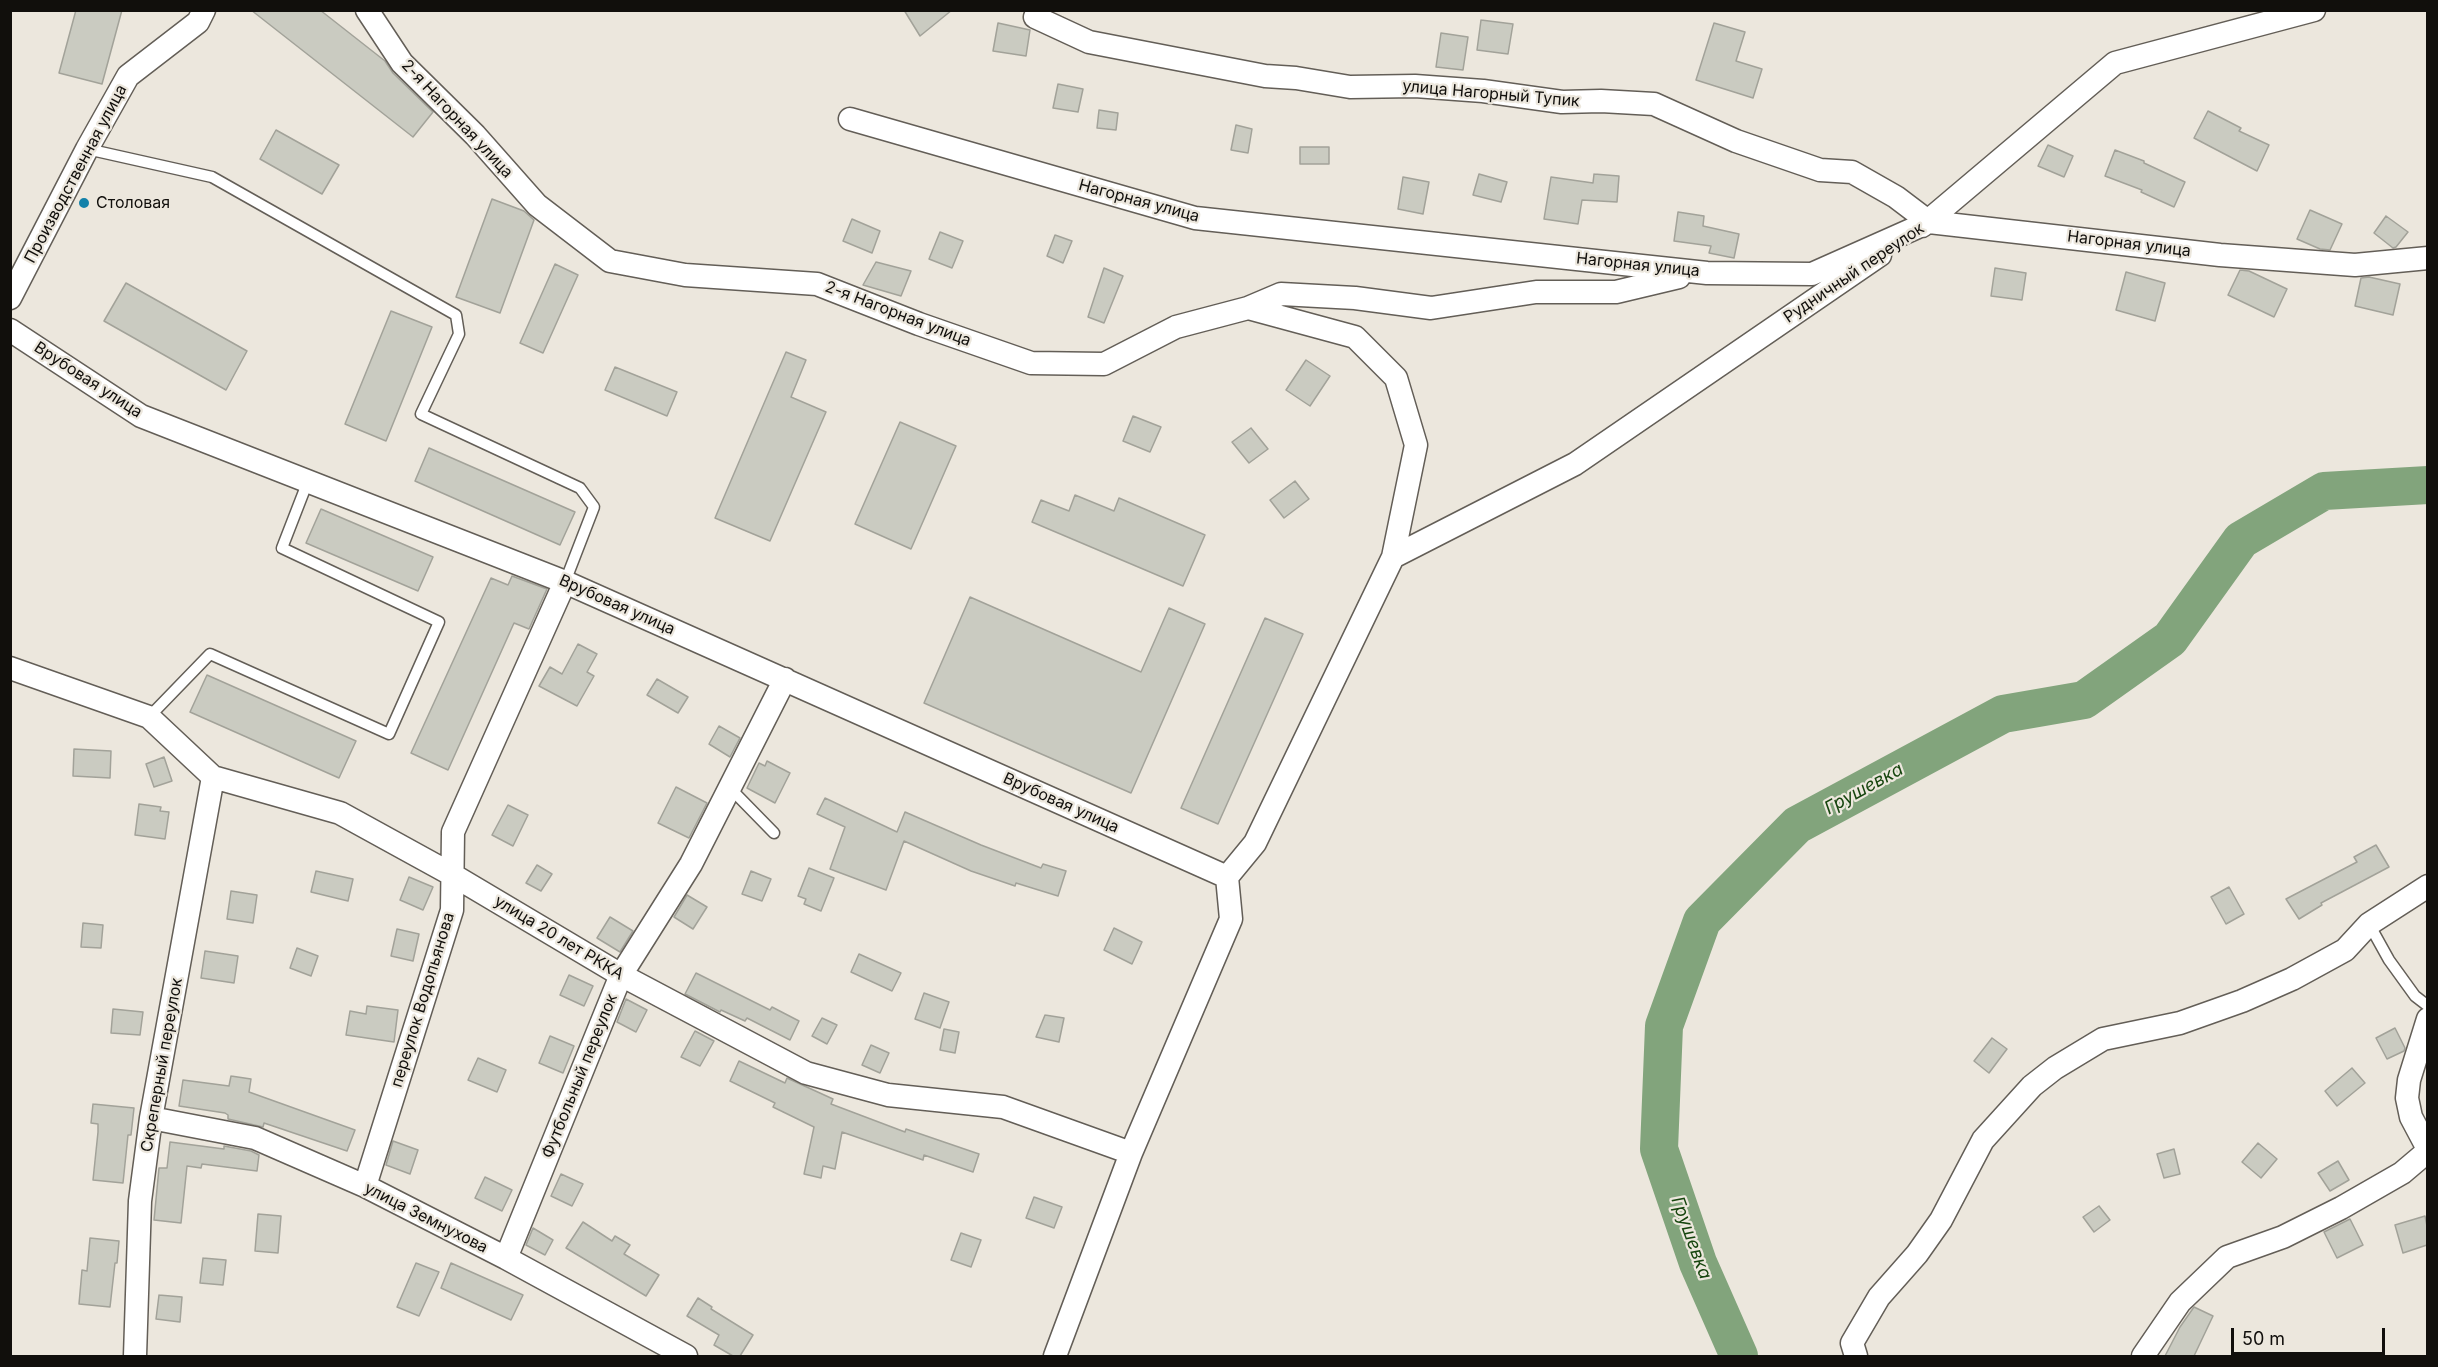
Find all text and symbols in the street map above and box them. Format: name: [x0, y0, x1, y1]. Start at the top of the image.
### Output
street label: 2-я Нагорная улица: [397, 56, 517, 182]
street label: улица Нагорный Тупик: [1401, 77, 1581, 111]
street label: Производственная улица: [21, 82, 131, 266]
street label: Нагорная улица: [1077, 176, 1201, 226]
place label: Столовая: [96, 193, 170, 213]
marker: Столовая: [77, 196, 91, 210]
street label: Рудничный переулок: [1780, 219, 1928, 327]
street label: Нагорная улица: [2066, 227, 2192, 261]
street label: Нагорная улица: [1575, 249, 1701, 281]
street label: 2-я Нагорная улица: [822, 277, 974, 351]
street label: Врубовая улица: [30, 338, 146, 422]
street label: Врубовая улица: [556, 571, 678, 639]
water label: Грушевка: [1821, 759, 1907, 819]
street label: Врубовая улица: [1000, 769, 1122, 837]
street label: улица 20 лет РККА: [491, 892, 627, 984]
street label: переулок Водопьянова: [387, 910, 459, 1090]
street label: Скреперный переулок: [137, 976, 187, 1154]
street label: Футбольный переулок: [538, 991, 622, 1161]
street label: улица Земнухова: [361, 1179, 491, 1257]
water label: Грушевка: [1666, 1194, 1716, 1282]
scale bar: [2234, 1316, 2388, 1354]
text: 50 m: [2242, 1328, 2285, 1349]

